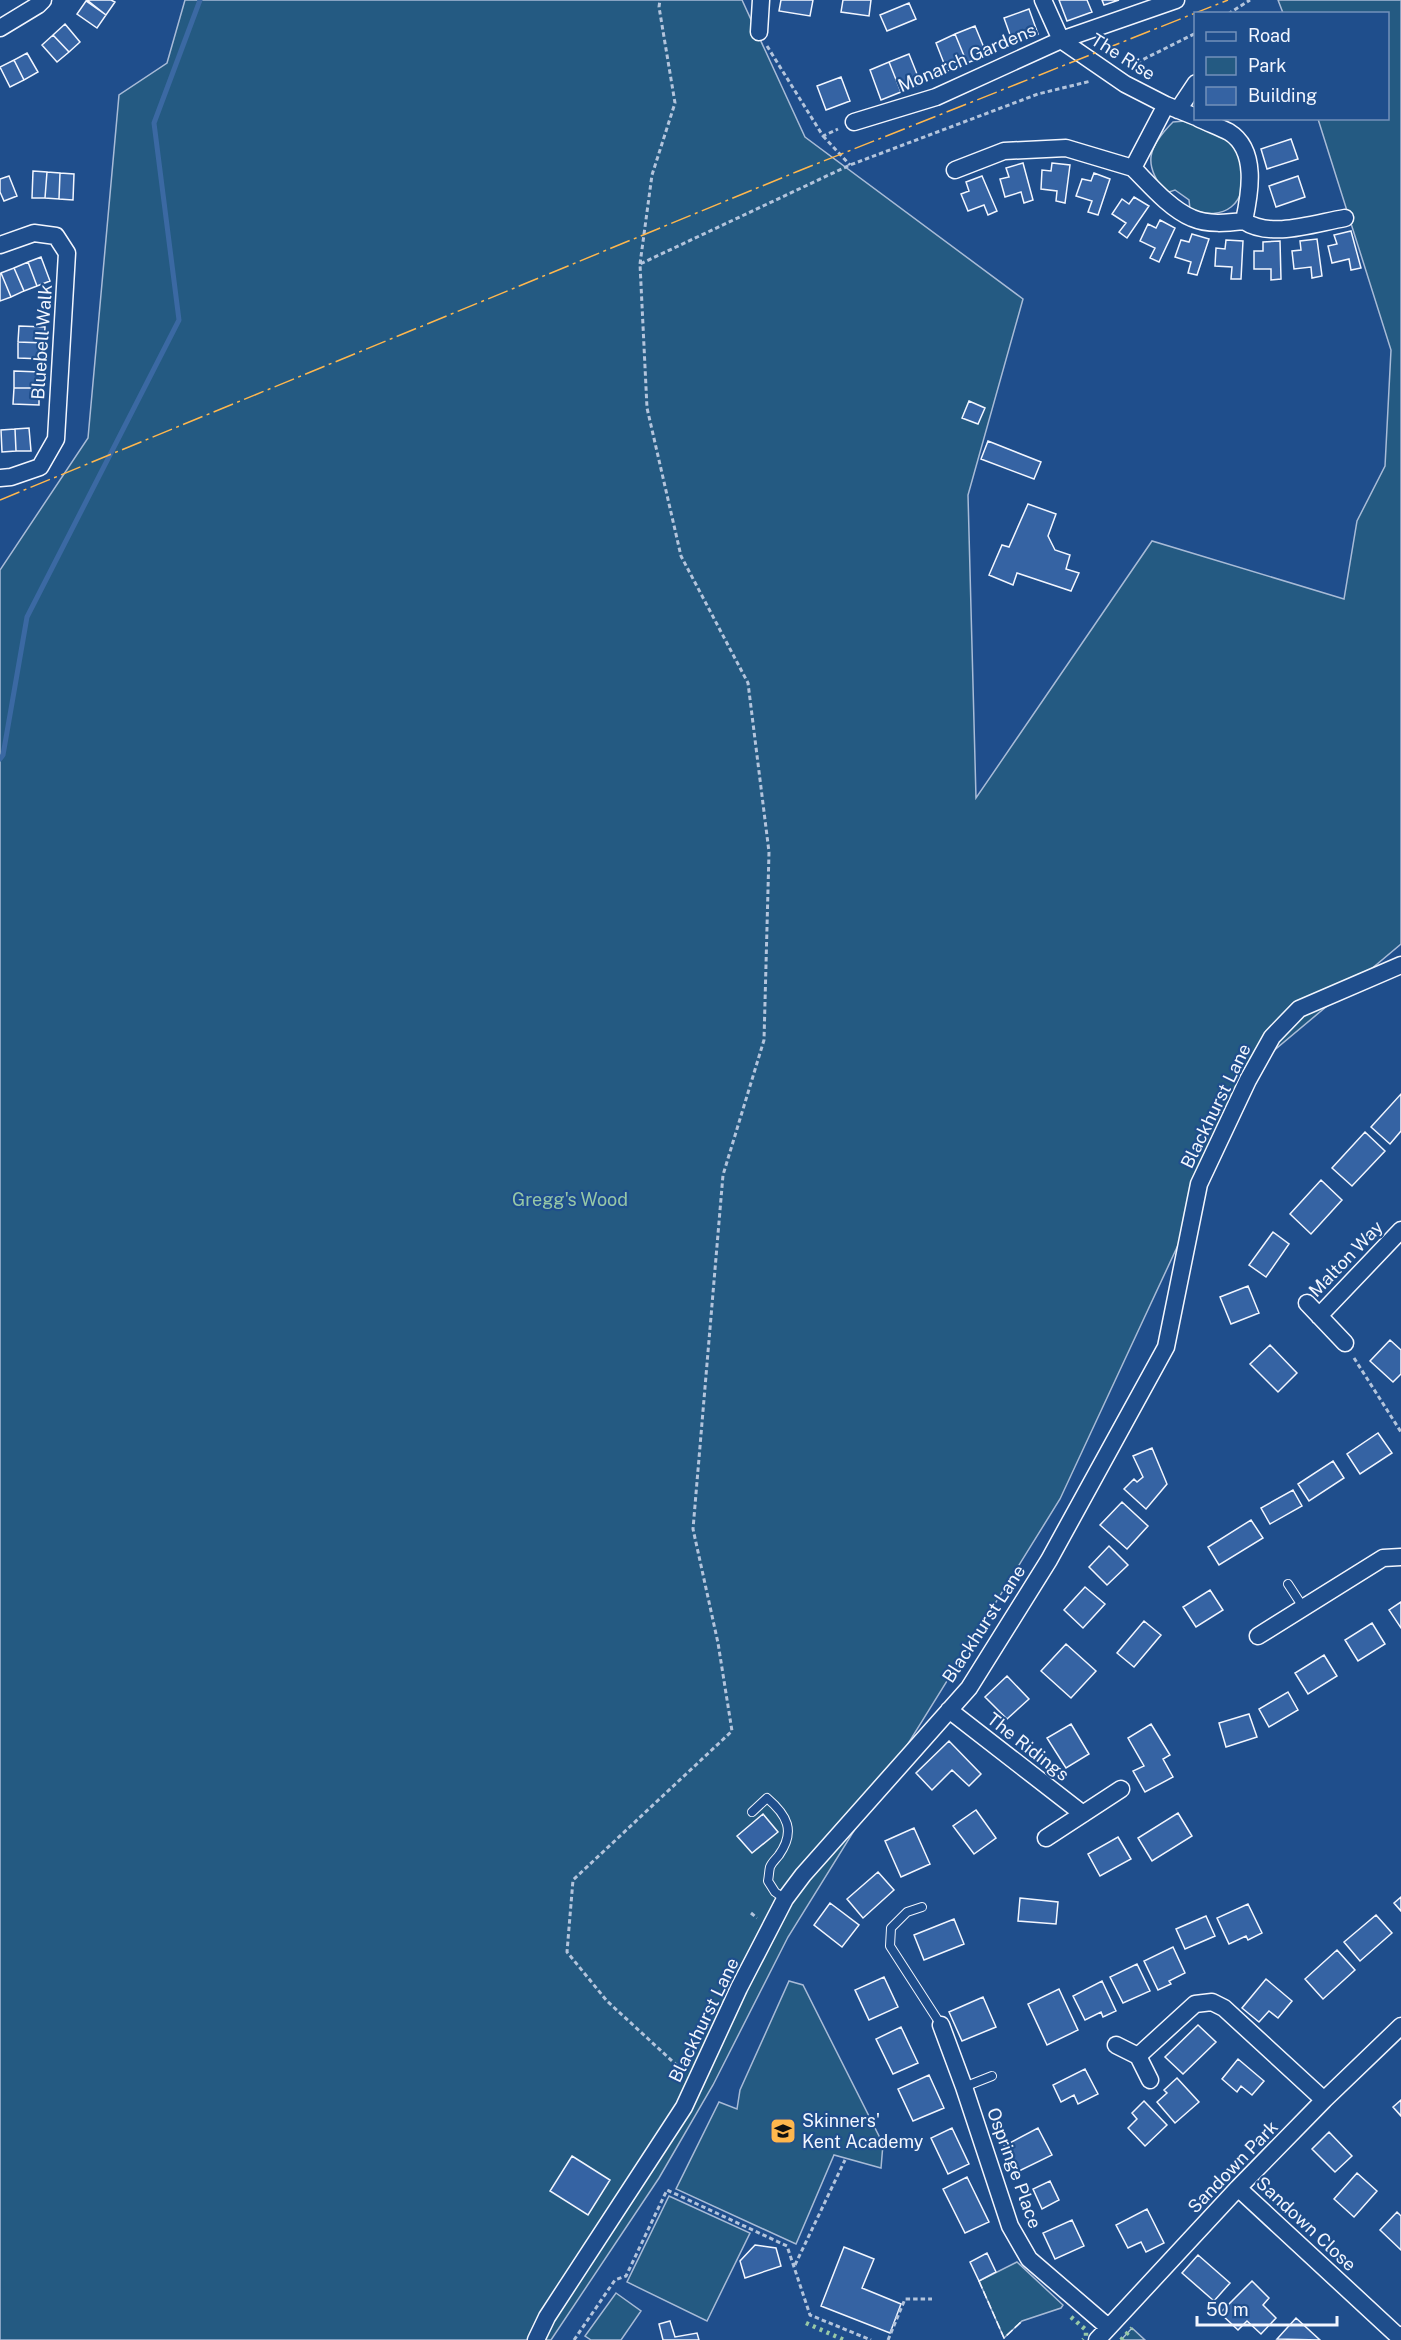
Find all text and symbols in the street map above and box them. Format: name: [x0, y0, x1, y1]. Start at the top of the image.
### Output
legend: [1194, 12, 1389, 120]
street label: Monarch Gardens: [895, 19, 1039, 96]
text: Road: [1248, 25, 1291, 46]
street label: The Rise: [1087, 29, 1159, 84]
text: Park: [1248, 55, 1286, 76]
text: Building: [1248, 85, 1317, 106]
street label: Bluebell Walk: [27, 284, 56, 400]
street label: Blackhurst Lane: [1176, 1040, 1255, 1172]
park label: Gregg's Wood: [512, 1189, 628, 1210]
street label: Malton Way: [1304, 1216, 1387, 1301]
street label: Blackhurst Lane: [938, 1561, 1029, 1686]
street label: The Ridings: [983, 1708, 1073, 1785]
street label: Blackhurst Lane: [664, 1954, 743, 2086]
street label: Ospringe Place: [983, 2105, 1046, 2231]
place label: Skinners' Kent Academy: [802, 2110, 924, 2152]
school or university icon: Skinners' Kent Academy: [768, 2116, 798, 2146]
street label: Sandown Park: [1183, 2116, 1282, 2217]
street label: Sandown Close: [1252, 2172, 1361, 2275]
scale bar: [1197, 2289, 1336, 2327]
text: 50 m: [1206, 2299, 1249, 2320]

